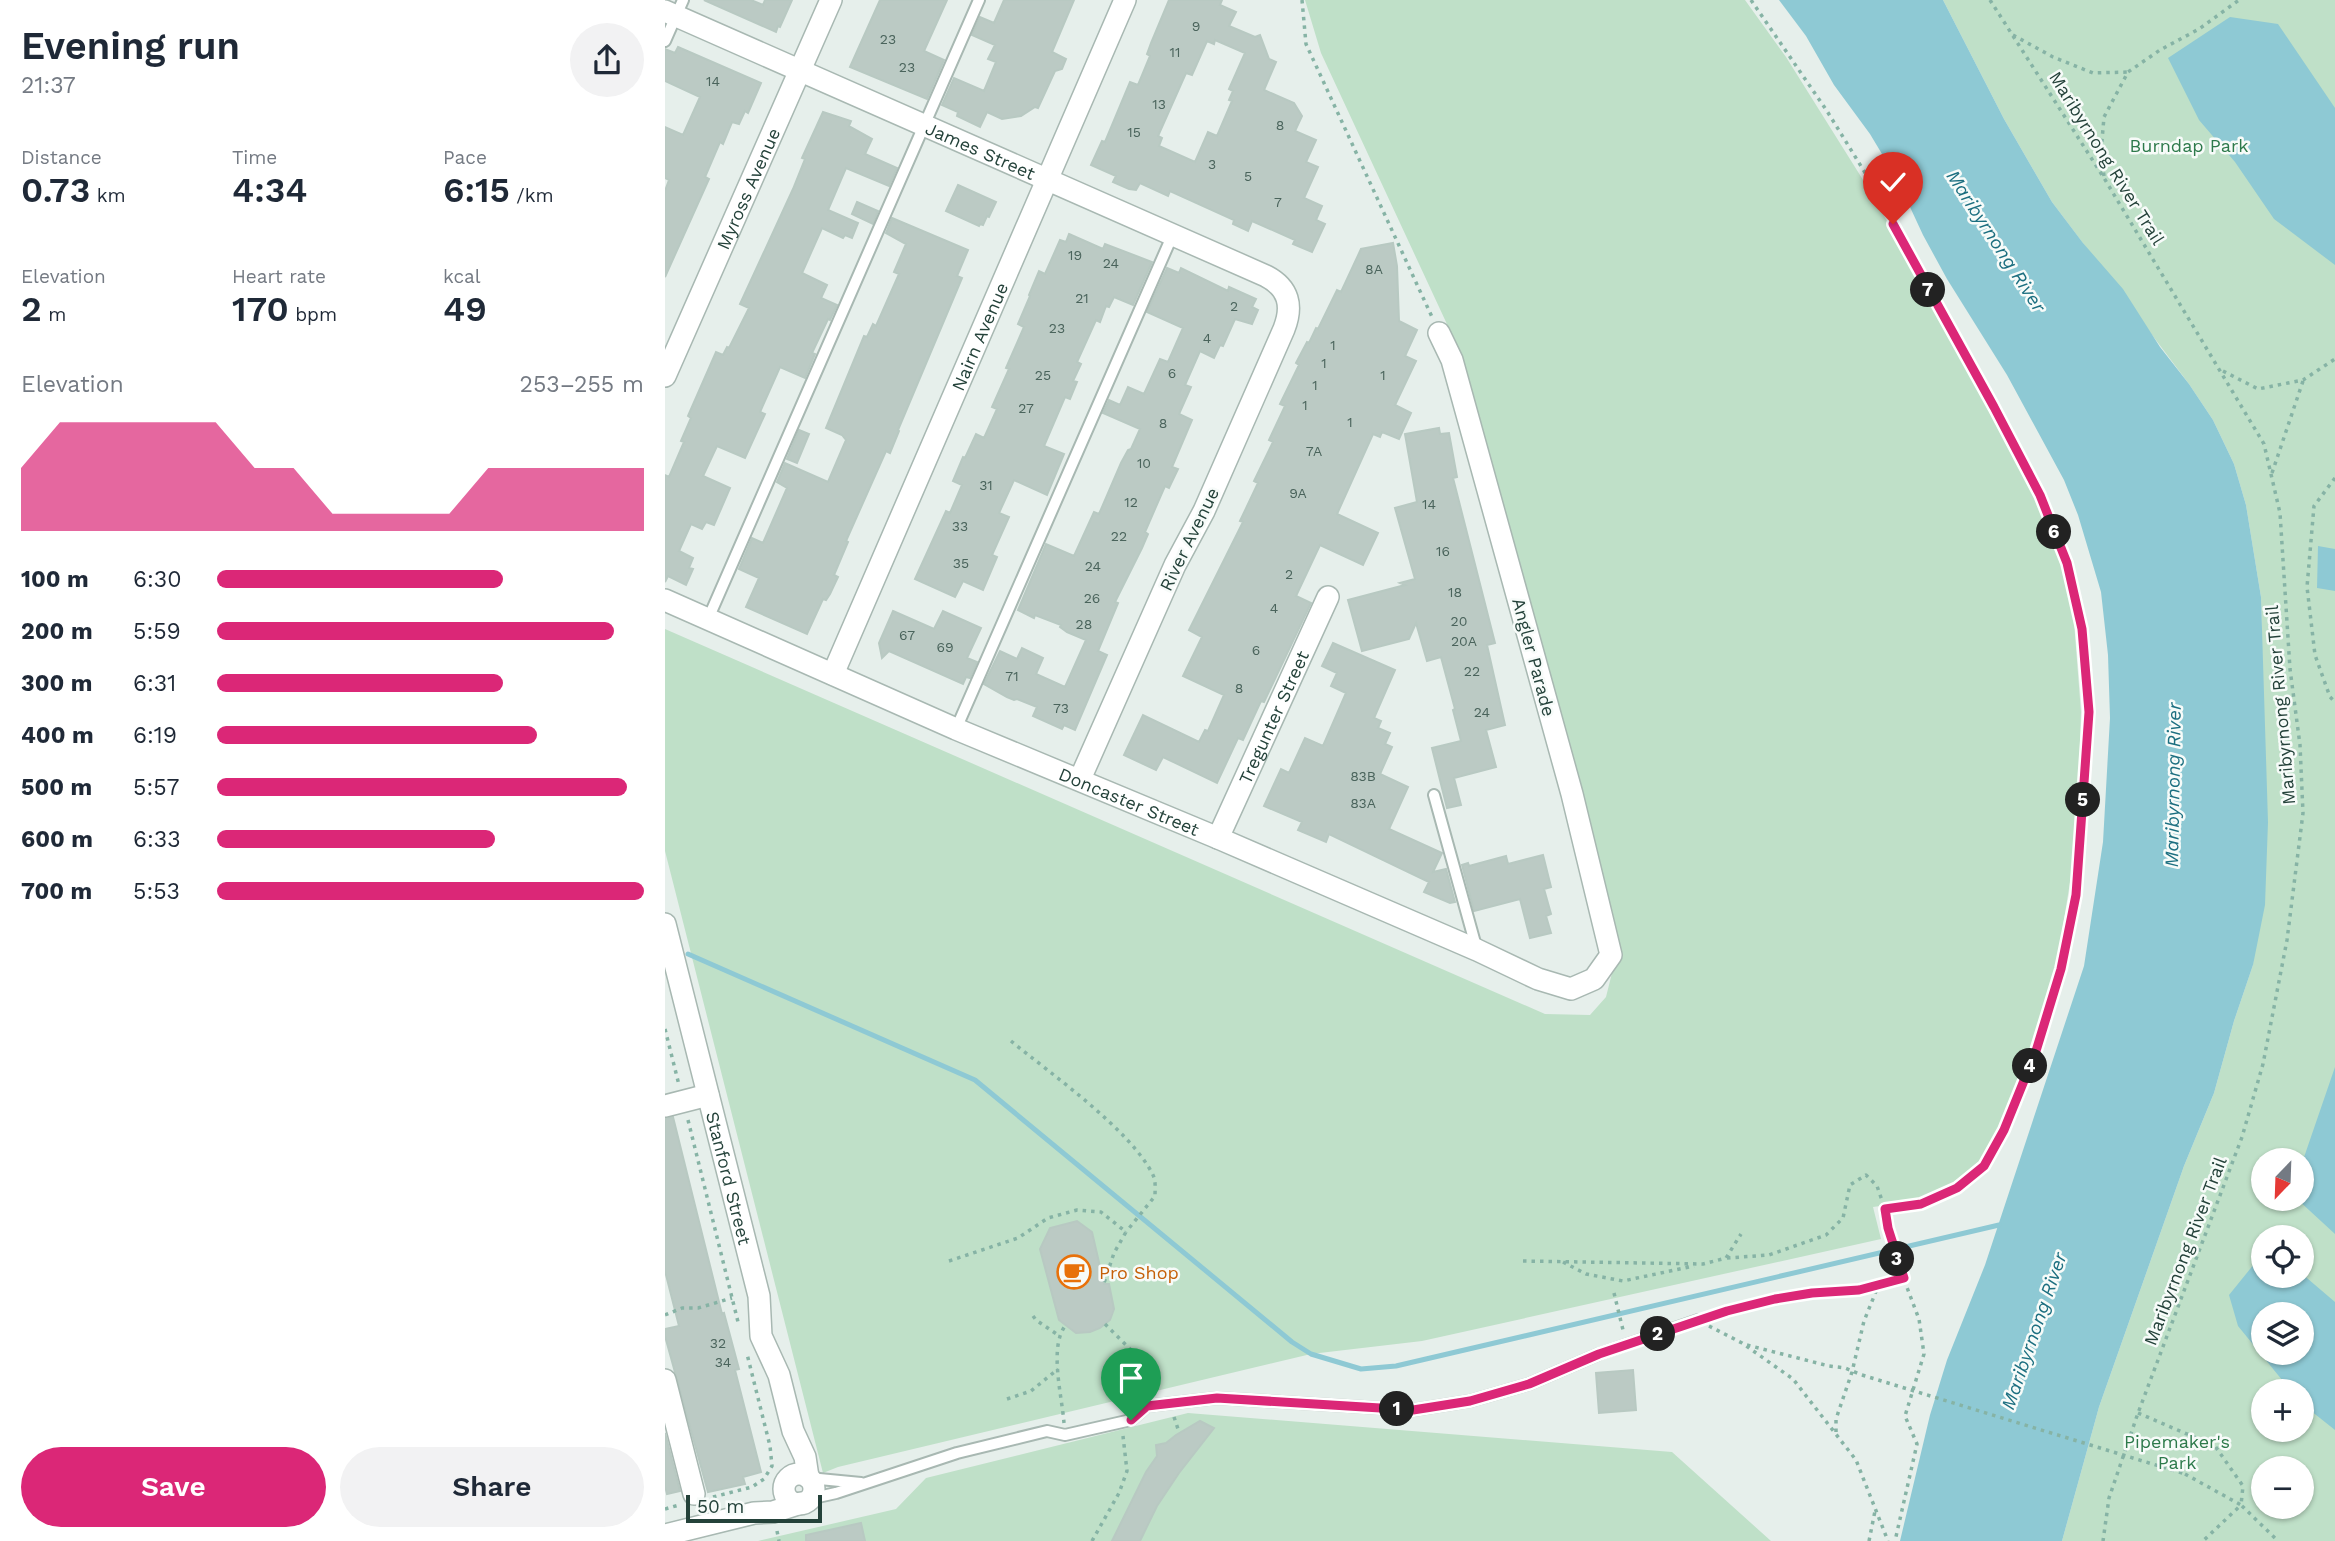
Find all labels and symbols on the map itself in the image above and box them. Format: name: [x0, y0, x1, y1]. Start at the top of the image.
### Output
house number: 9: [1192, 18, 1200, 34]
house number: 23: [880, 31, 896, 47]
house number: 11: [1170, 44, 1180, 60]
house number: 23: [899, 59, 915, 75]
street label: Maribyrnong River Trail: [2045, 68, 2169, 249]
house number: 14: [706, 73, 720, 89]
house number: 13: [1152, 96, 1166, 112]
street label: James Street: [923, 117, 1039, 184]
house number: 8: [1276, 117, 1284, 133]
street label: Myross Avenue: [712, 124, 784, 252]
house number: 15: [1127, 124, 1141, 140]
park label: Burndap Park: [2130, 135, 2248, 156]
pin: [1863, 152, 1923, 224]
house number: 3: [1208, 156, 1216, 172]
water label: Maribyrnong River: [1941, 166, 2051, 317]
house number: 5: [1244, 168, 1252, 184]
house number: 7: [1274, 194, 1282, 210]
house number: 19: [1068, 247, 1082, 263]
house number: 24: [1103, 255, 1119, 271]
house number: 8A: [1365, 261, 1383, 277]
pin: 7: [1911, 272, 1945, 308]
street label: Nairn Avenue: [947, 279, 1012, 394]
house number: 21: [1075, 290, 1089, 306]
house number: 2: [1230, 298, 1238, 314]
house number: 23: [1049, 320, 1065, 336]
house number: 4: [1203, 330, 1211, 346]
house number: 1: [1330, 337, 1336, 353]
house number: 1: [1321, 355, 1327, 371]
house number: 6: [1168, 365, 1176, 381]
house number: 25: [1035, 367, 1051, 383]
house number: 1: [1380, 367, 1386, 383]
house number: 1: [1312, 377, 1318, 393]
house number: 1: [1302, 397, 1308, 413]
house number: 27: [1018, 400, 1034, 416]
house number: 1: [1347, 414, 1353, 430]
house number: 8: [1159, 415, 1167, 431]
house number: 7A: [1306, 443, 1322, 459]
house number: 10: [1137, 455, 1151, 471]
house number: 31: [979, 477, 993, 493]
street label: River Avenue: [1155, 484, 1223, 594]
house number: 9A: [1289, 485, 1307, 501]
house number: 12: [1124, 494, 1138, 510]
house number: 14: [1422, 496, 1436, 512]
pin: 6: [2037, 514, 2071, 550]
house number: 33: [952, 518, 968, 534]
house number: 22: [1111, 528, 1127, 544]
house number: 16: [1436, 543, 1450, 559]
house number: 35: [953, 555, 969, 571]
house number: 24: [1085, 558, 1101, 574]
house number: 2: [1285, 566, 1293, 582]
house number: 18: [1448, 584, 1462, 600]
house number: 26: [1084, 590, 1100, 606]
street label: Angler Parade: [1508, 596, 1560, 718]
house number: 4: [1270, 600, 1278, 616]
street label: Maribyrnong River Trail: [2261, 604, 2299, 806]
house number: 20: [1451, 613, 1467, 629]
house number: 28: [1076, 616, 1092, 632]
house number: 67: [899, 627, 915, 643]
house number: 20A: [1451, 633, 1477, 649]
house number: 69: [936, 639, 954, 655]
house number: 6: [1252, 642, 1260, 658]
street label: Tregunter Street: [1234, 647, 1313, 787]
house number: 22: [1464, 663, 1480, 679]
house number: 71: [1005, 668, 1019, 684]
house number: 8: [1235, 680, 1243, 696]
house number: 73: [1053, 700, 1069, 716]
water label: Maribyrnong River: [2160, 702, 2186, 868]
house number: 24: [1474, 704, 1490, 720]
street label: Doncaster Street: [1056, 763, 1203, 840]
house number: 83B: [1350, 768, 1376, 784]
pin: 5: [2065, 782, 2101, 818]
house number: 83A: [1350, 795, 1376, 811]
pin: 4: [2013, 1048, 2047, 1084]
street label: Stanford Street: [702, 1109, 756, 1247]
north arrow: [2251, 1148, 2313, 1211]
street label: Maribyrnong River Trail: [2139, 1153, 2231, 1348]
pin: 3: [1879, 1242, 1915, 1276]
water label: Maribyrnong River: [1996, 1249, 2072, 1413]
cafe icon: Pro Shop: [1055, 1253, 1093, 1291]
place label: Pro Shop: [1099, 1262, 1179, 1283]
pin: 2: [1641, 1316, 1675, 1352]
house number: 32: [710, 1335, 726, 1351]
pin: [1101, 1348, 1161, 1420]
house number: 34: [715, 1354, 731, 1370]
pin: 1: [1379, 1392, 1415, 1426]
park label: Pipemaker's Park: [2124, 1431, 2230, 1473]
scale bar: [686, 1492, 823, 1524]

